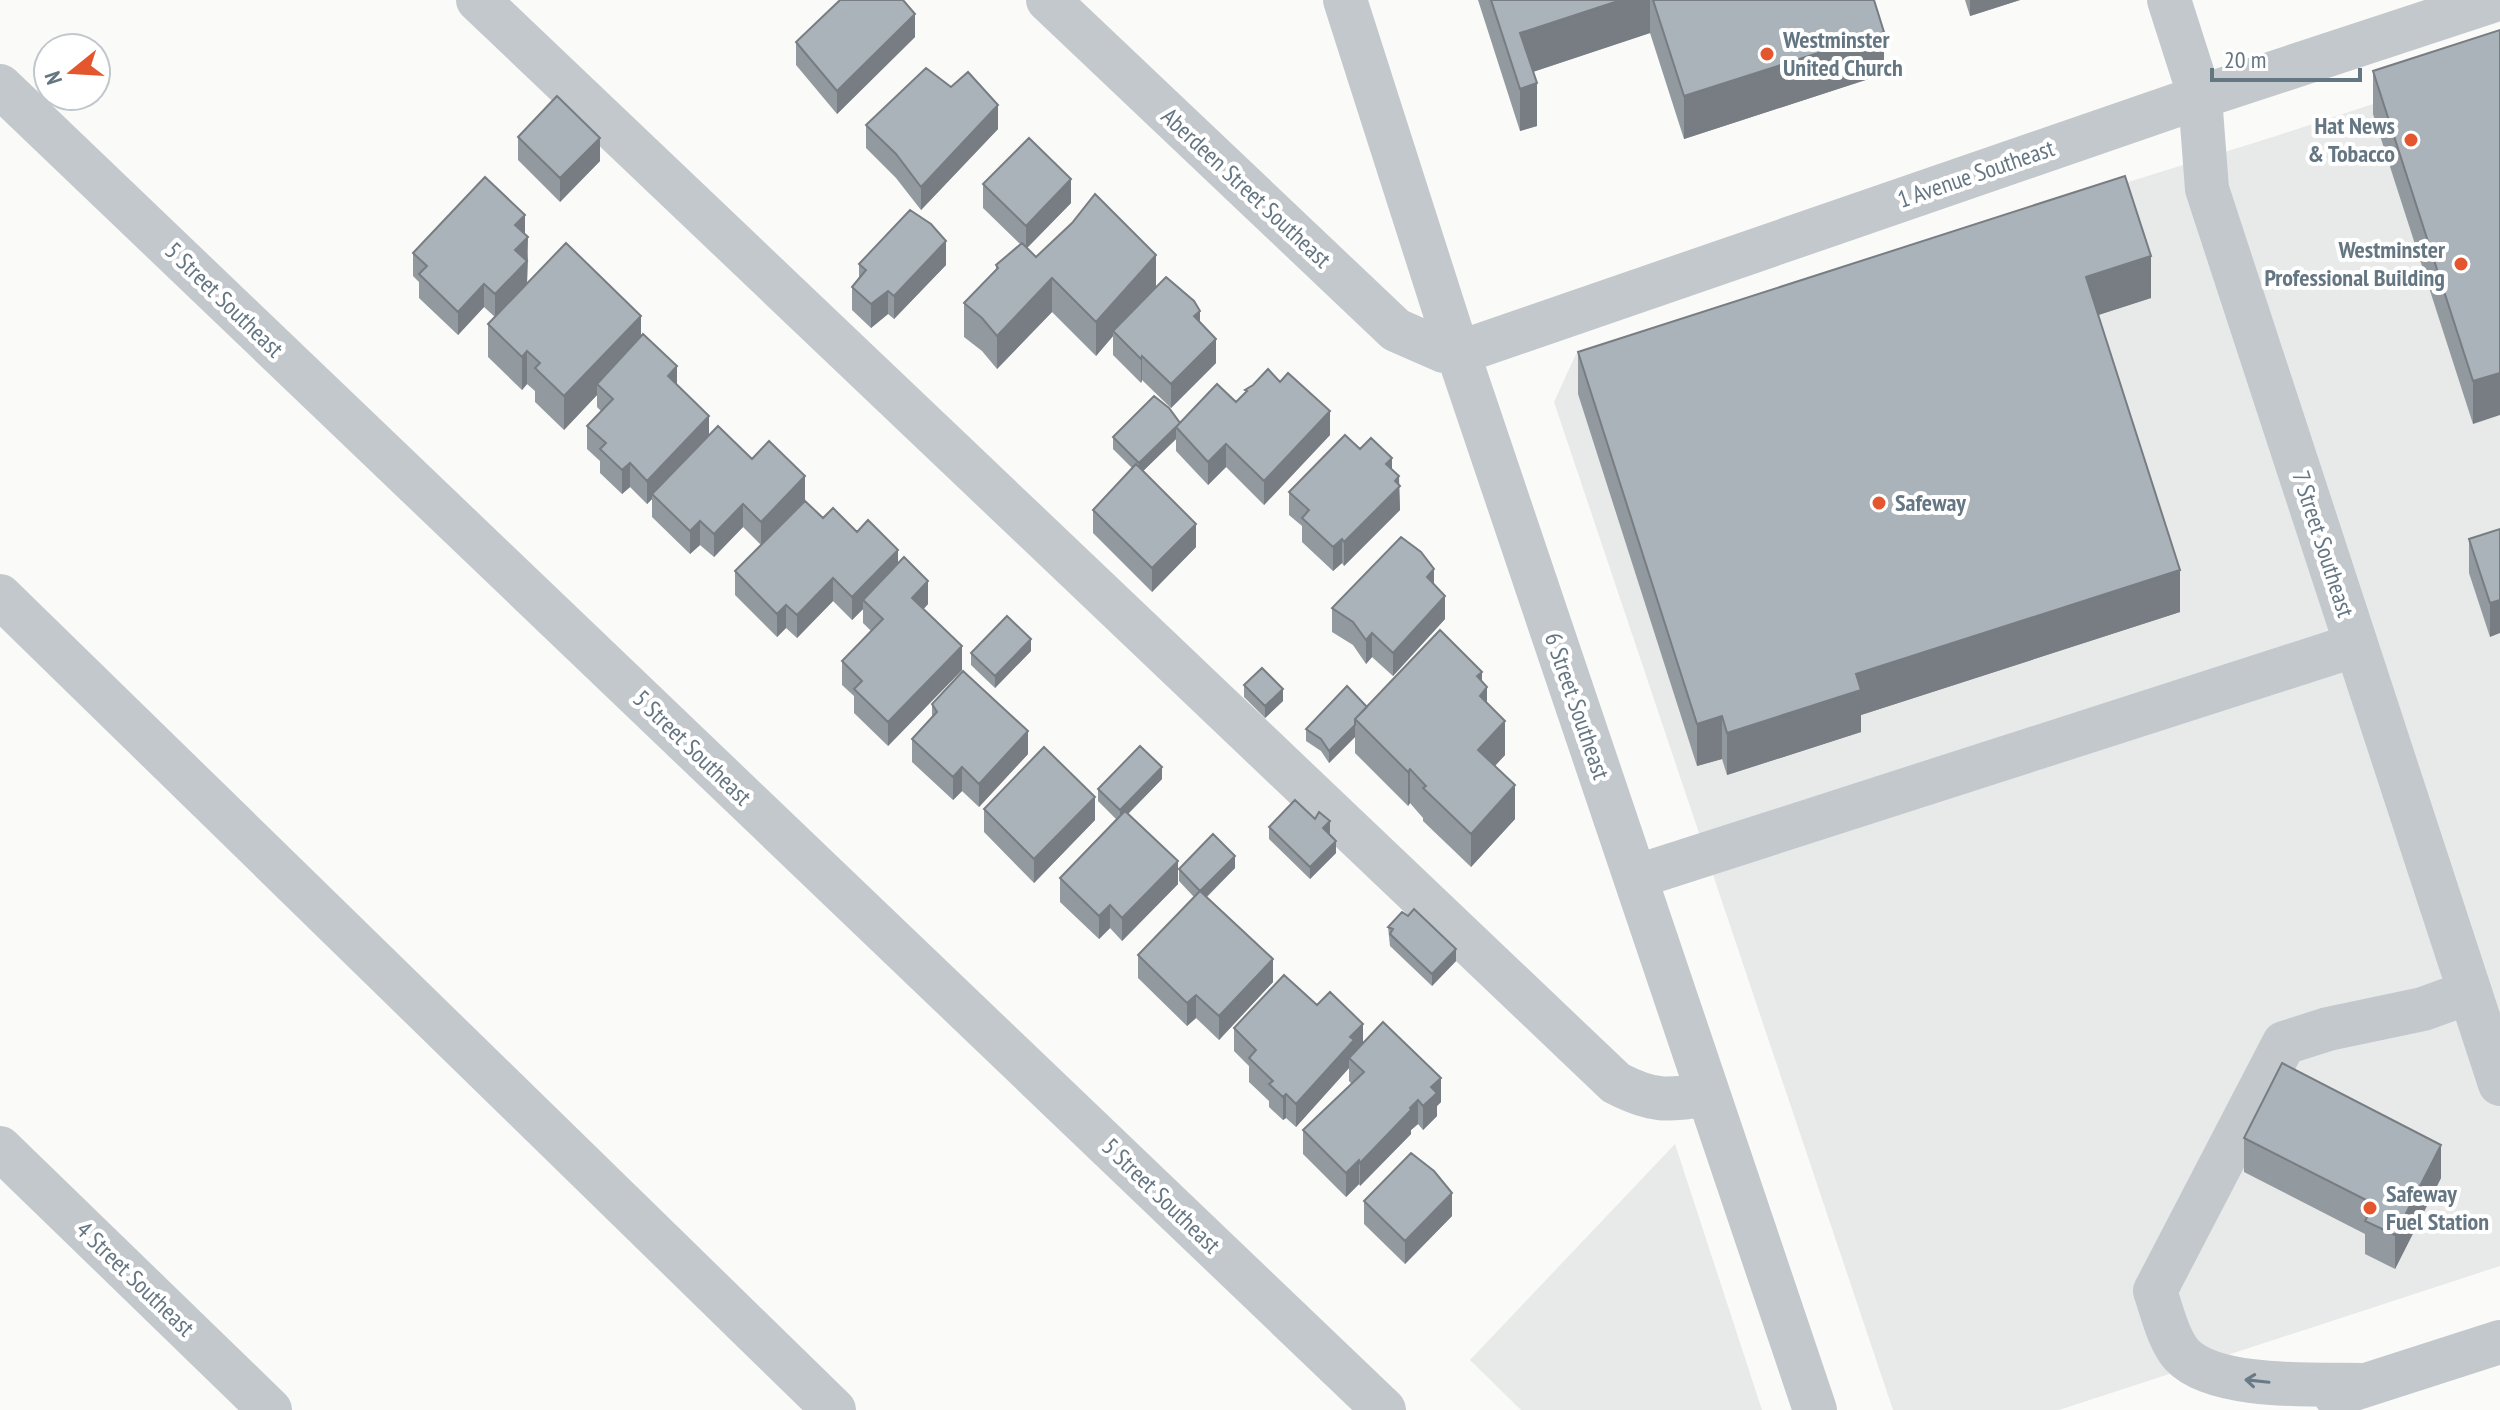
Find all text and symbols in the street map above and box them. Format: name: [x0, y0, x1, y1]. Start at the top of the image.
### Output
place label: Westminster United Church: [1782, 24, 1903, 83]
north arrow: [32, 32, 112, 112]
scale bar: [2212, 32, 2360, 82]
text: 20 m: [2224, 44, 2266, 75]
marker: Westminster United Church: [1758, 45, 1776, 63]
text: N: [38, 68, 68, 88]
street label: Aberdeen Street Southeast: [1155, 101, 1338, 275]
place label: Hat News & Tobacco: [2308, 110, 2395, 169]
marker: Hat News & Tobacco: [2402, 131, 2420, 149]
street label: 1 Avenue Southeast: [1894, 132, 2059, 215]
place label: Westminster Professional Building: [2264, 234, 2446, 293]
street label: 5 Street Southeast: [159, 235, 290, 364]
marker: Westminster Professional Building: [2452, 255, 2470, 273]
street label: 7 Street Southeast: [2285, 467, 2362, 621]
place label: Safeway: [1895, 487, 1966, 518]
marker: Safeway: [1870, 494, 1888, 512]
street label: 6 Street Southeast: [1538, 628, 1617, 784]
street label: 5 Street Southeast: [627, 683, 758, 812]
street label: 5 Street Southeast: [1096, 1131, 1227, 1260]
place label: Safeway Fuel Station: [2386, 1178, 2489, 1237]
marker: Safeway Fuel Station: [2361, 1199, 2379, 1217]
street label: 4 Street Southeast: [70, 1214, 201, 1343]
one-way arrow: [2245, 1374, 2271, 1389]

